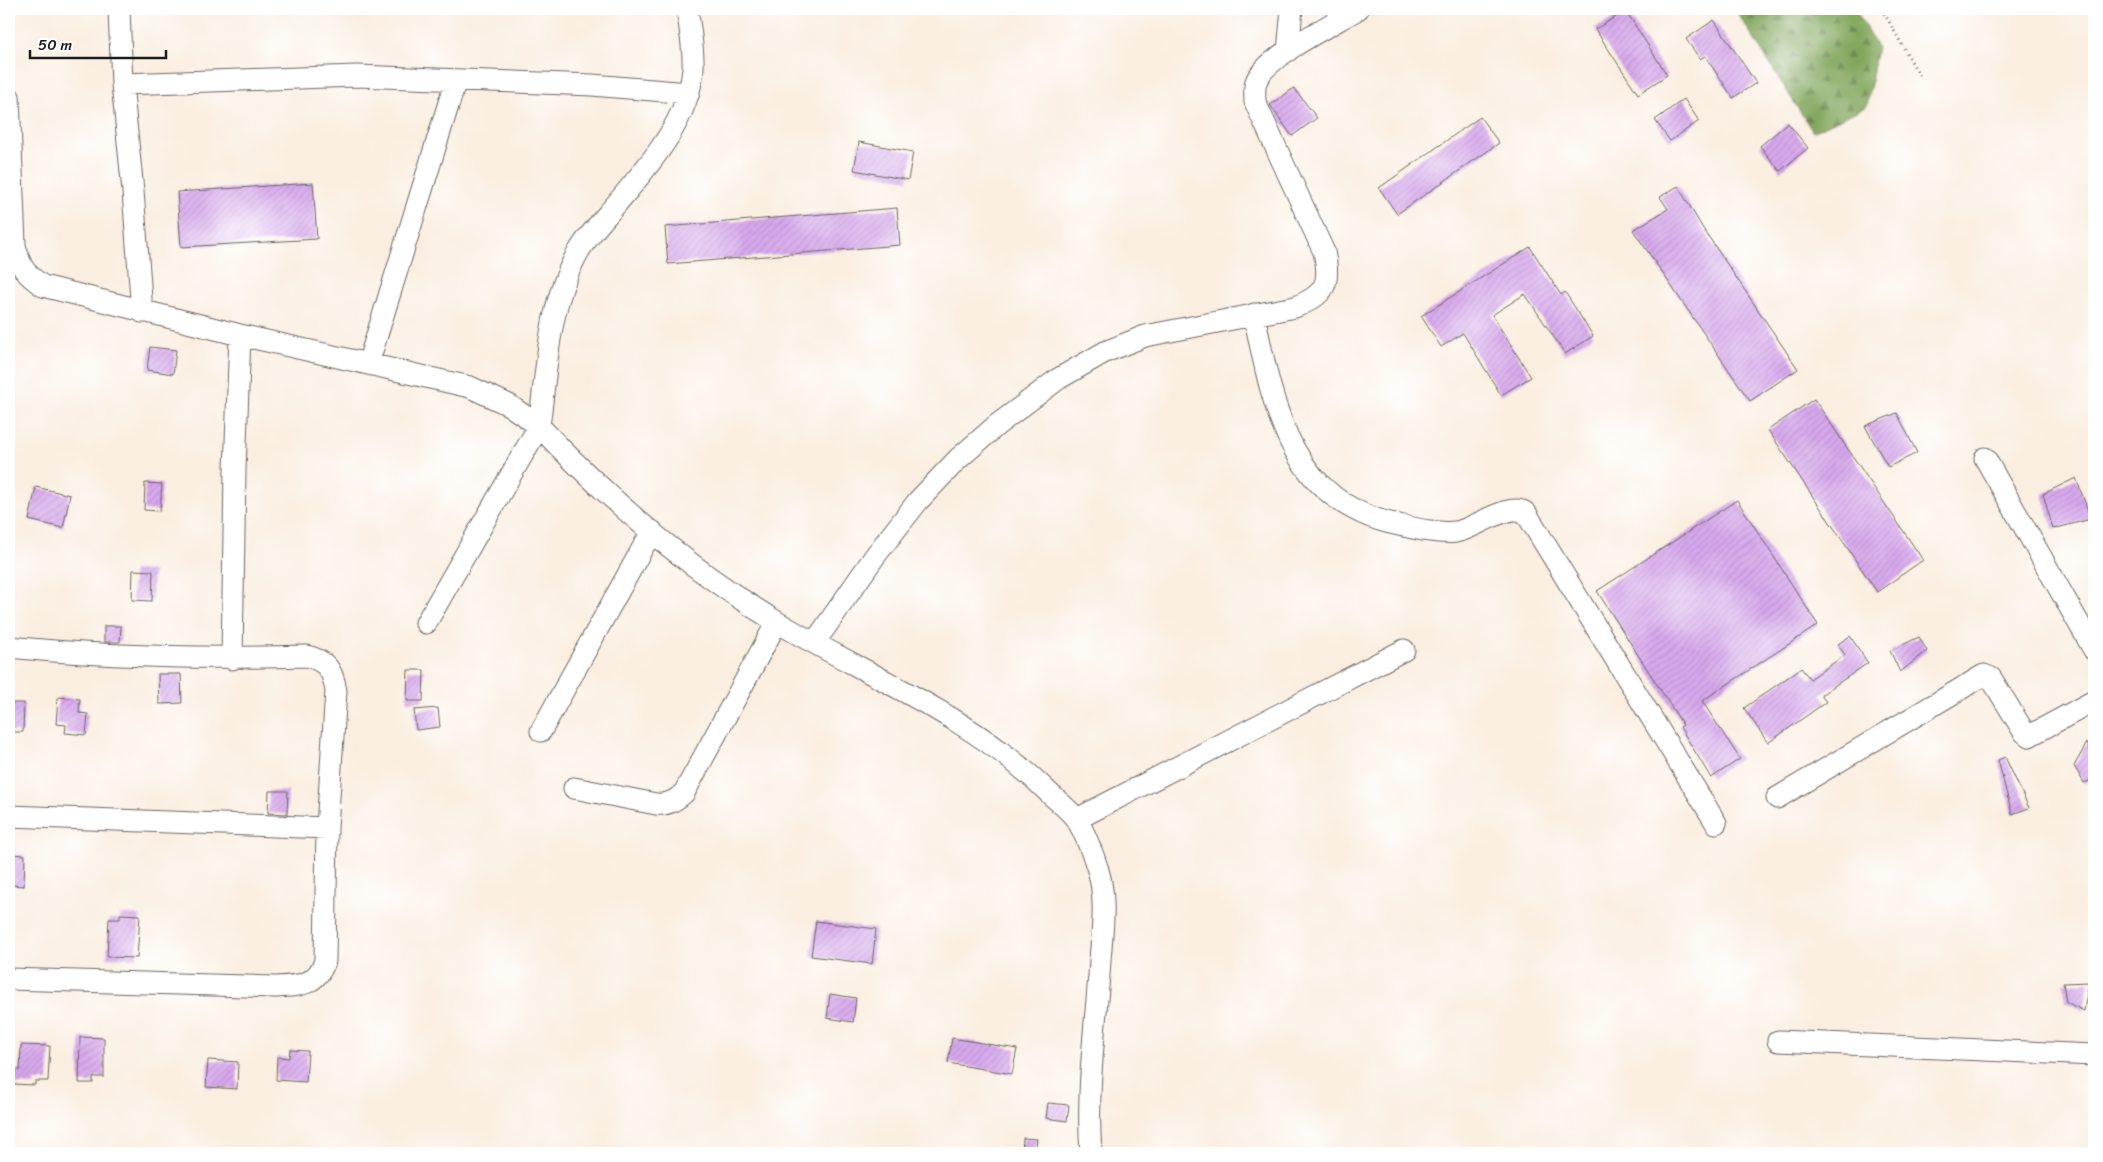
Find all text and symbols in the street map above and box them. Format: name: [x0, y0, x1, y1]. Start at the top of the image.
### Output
scale bar: [30, 28, 166, 60]
text: 50 m: [38, 32, 73, 58]

